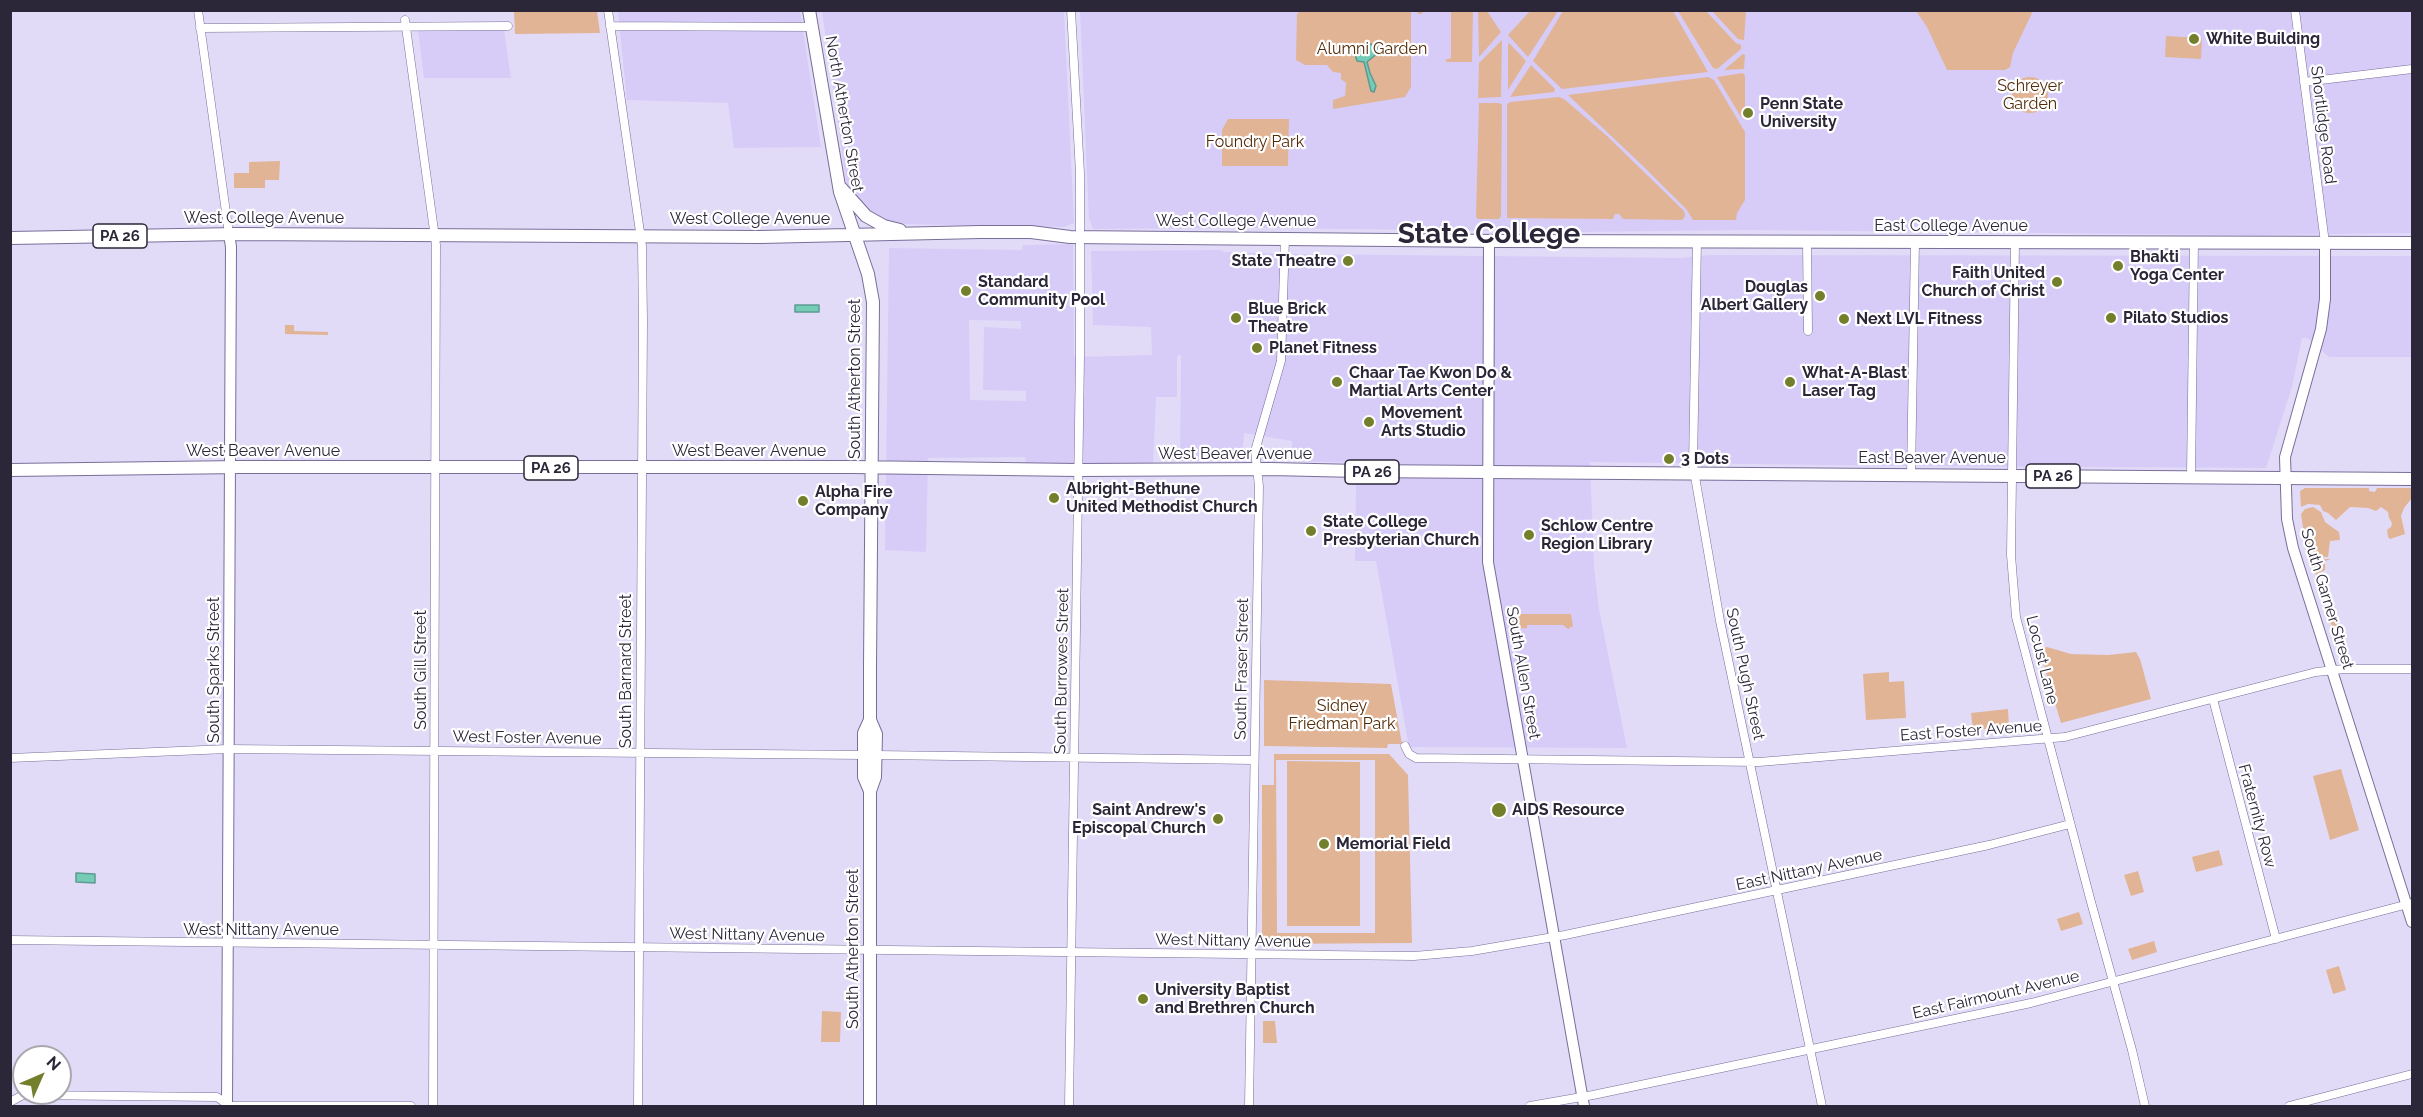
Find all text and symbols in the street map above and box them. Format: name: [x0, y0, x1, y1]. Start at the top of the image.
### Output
place label: White Building: [2206, 29, 2320, 49]
marker: White Building: [2187, 32, 2201, 46]
street label: North Atherton Street: [821, 34, 867, 194]
park label: Alumni Garden: [1317, 39, 1427, 59]
street label: Shortlidge Road: [2306, 65, 2340, 185]
park label: Schreyer Garden: [1997, 76, 2063, 114]
place label: Penn State University: [1760, 94, 1843, 132]
marker: Penn State University: [1741, 106, 1755, 120]
park label: Foundry Park: [1206, 132, 1304, 152]
street label: West College Avenue: [184, 208, 344, 228]
street label: West College Avenue: [670, 209, 830, 229]
street label: West College Avenue: [1156, 211, 1316, 231]
street label: East College Avenue: [1874, 216, 2028, 236]
district label: State College: [1398, 218, 1580, 252]
road number: PA 26: [93, 224, 147, 248]
place label: Bhakti Yoga Center: [2130, 247, 2224, 285]
place label: State Theatre: [1232, 251, 1336, 271]
marker: State Theatre: [1341, 254, 1355, 268]
marker: Bhakti Yoga Center: [2111, 259, 2125, 273]
place label: Faith United Church of Christ: [1922, 263, 2045, 301]
place label: Standard Community Pool: [978, 272, 1105, 310]
marker: Faith United Church of Christ: [2050, 275, 2064, 289]
place label: Douglas Albert Gallery: [1701, 277, 1808, 315]
marker: Standard Community Pool: [959, 284, 973, 298]
marker: Douglas Albert Gallery: [1813, 289, 1827, 303]
street label: South Atherton Street: [845, 299, 865, 459]
place label: Blue Brick Theatre: [1248, 299, 1326, 337]
place label: Pilato Studios: [2123, 308, 2228, 328]
place label: Next LVL Fitness: [1856, 309, 1982, 329]
marker: Blue Brick Theatre: [1229, 311, 1243, 325]
marker: Pilato Studios: [2104, 311, 2118, 325]
marker: Next LVL Fitness: [1837, 312, 1851, 326]
place label: Planet Fitness: [1269, 338, 1377, 358]
marker: Planet Fitness: [1250, 341, 1264, 355]
place label: Chaar Tae Kwon Do & Martial Arts Center: [1349, 363, 1512, 401]
place label: What-A-Blast Laser Tag: [1802, 363, 1907, 401]
marker: Chaar Tae Kwon Do & Martial Arts Center: [1330, 375, 1344, 389]
marker: What-A-Blast Laser Tag: [1783, 375, 1797, 389]
place label: Movement Arts Studio: [1381, 403, 1466, 441]
marker: Movement Arts Studio: [1362, 415, 1376, 429]
street label: West Beaver Avenue: [186, 441, 340, 461]
street label: West Beaver Avenue: [672, 441, 826, 461]
street label: West Beaver Avenue: [1158, 444, 1312, 464]
street label: East Beaver Avenue: [1858, 448, 2006, 468]
place label: 3 Dots: [1681, 449, 1729, 469]
marker: 3 Dots: [1662, 452, 1676, 466]
road number: PA 26: [524, 456, 578, 480]
road number: PA 26: [1345, 460, 1399, 484]
road number: PA 26: [2026, 464, 2080, 488]
place label: Albright-Bethune United Methodist Church: [1066, 479, 1258, 517]
place label: Alpha Fire Company: [815, 482, 893, 520]
marker: Albright-Bethune United Methodist Church: [1047, 491, 1061, 505]
marker: Alpha Fire Company: [796, 494, 810, 508]
place label: State College Presbyterian Church: [1323, 512, 1479, 550]
place label: Schlow Centre Region Library: [1541, 516, 1653, 554]
marker: State College Presbyterian Church: [1304, 524, 1318, 538]
street label: South Garner Street: [2296, 526, 2358, 672]
marker: Schlow Centre Region Library: [1522, 528, 1536, 542]
street label: South Burrowes Street: [1051, 588, 1073, 754]
street label: South Barnard Street: [616, 594, 636, 748]
street label: South Sparks Street: [204, 597, 224, 743]
street label: South Fraser Street: [1231, 598, 1253, 740]
street label: South Allen Street: [1502, 605, 1544, 741]
street label: South Pugh Street: [1722, 606, 1768, 742]
street label: South Gill Street: [411, 610, 431, 730]
street label: Locust Lane: [2022, 614, 2062, 706]
park label: Sidney Friedman Park: [1289, 696, 1395, 734]
street label: East Foster Avenue: [1899, 716, 2043, 746]
street label: West Foster Avenue: [452, 727, 602, 749]
street label: Fraternity Row: [2234, 762, 2280, 870]
place label: Saint Andrew's Episcopal Church: [1072, 800, 1206, 838]
place label: AIDS Resource: [1512, 800, 1624, 820]
marker: AIDS Resource: [1490, 801, 1508, 819]
marker: Saint Andrew's Episcopal Church: [1211, 812, 1225, 826]
place label: Memorial Field: [1336, 834, 1450, 854]
marker: Memorial Field: [1317, 837, 1331, 851]
street label: East Nittany Avenue: [1734, 845, 1884, 895]
street label: South Atherton Street: [843, 869, 863, 1029]
street label: West Nittany Avenue: [183, 920, 339, 940]
street label: West Nittany Avenue: [669, 924, 825, 946]
street label: West Nittany Avenue: [1155, 930, 1311, 952]
street label: East Fairmount Avenue: [1911, 966, 2081, 1024]
place label: University Baptist and Brethren Church: [1155, 980, 1315, 1018]
marker: University Baptist and Brethren Church: [1136, 992, 1150, 1006]
north arrow: [12, 1045, 72, 1105]
text: N: [43, 1052, 65, 1074]

